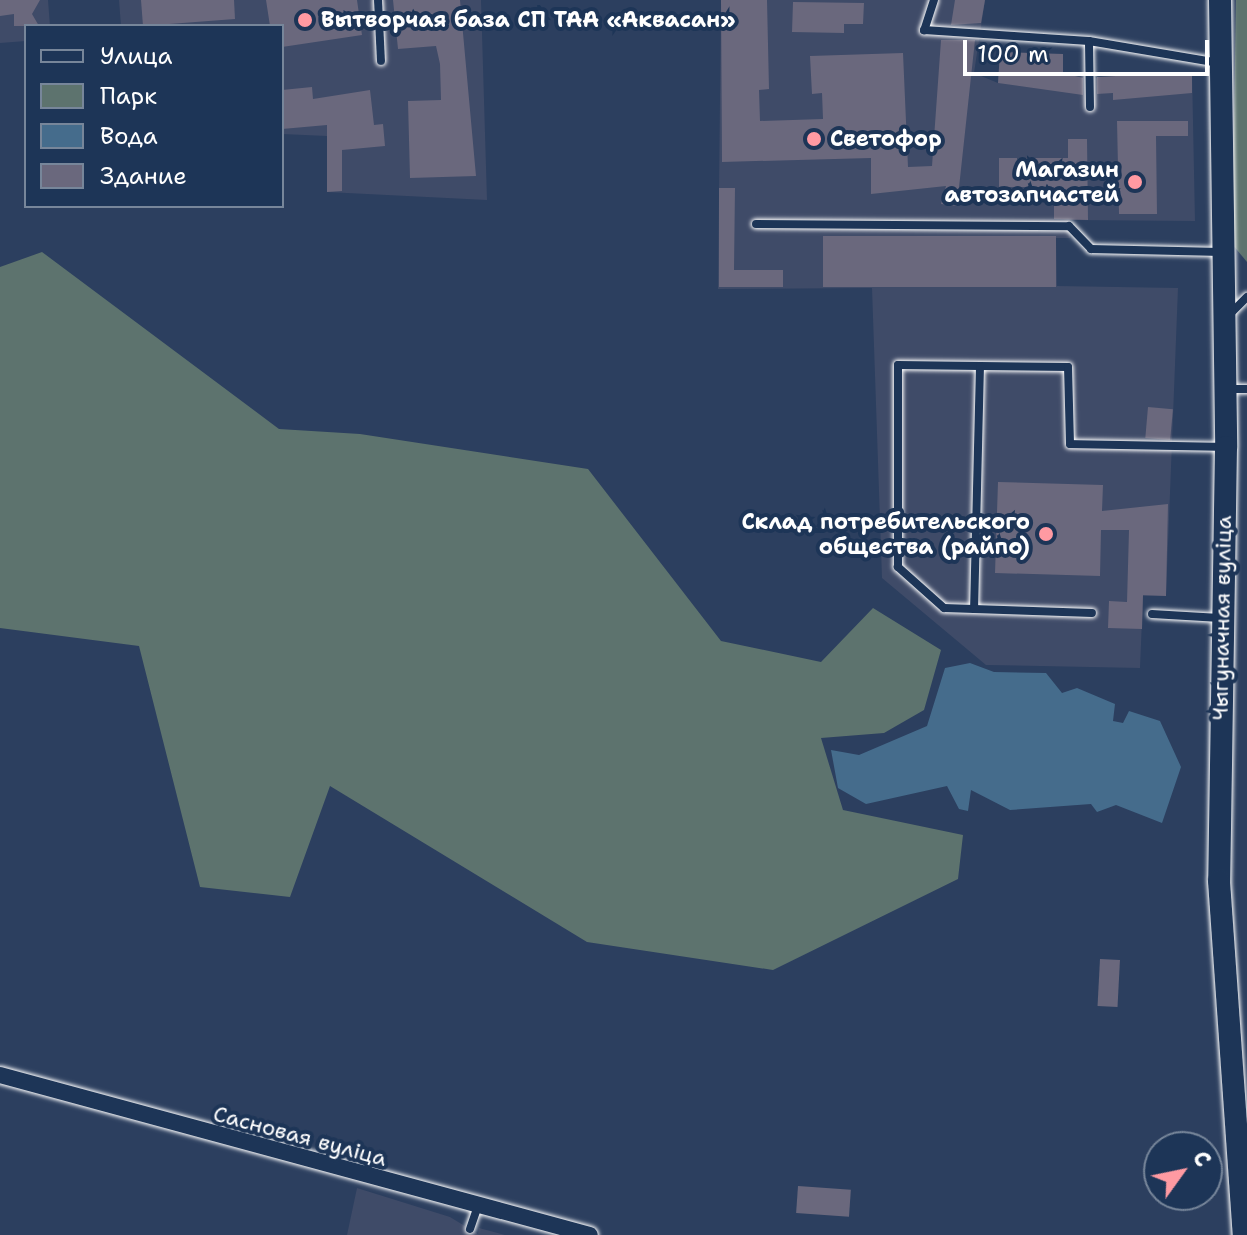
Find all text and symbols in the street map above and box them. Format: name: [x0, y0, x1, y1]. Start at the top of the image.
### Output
place label: Вытворчая база СП ТАА «Аквасан»: [321, 7, 736, 33]
marker: Вытворчая база СП ТАА «Аквасан»: [296, 11, 314, 29]
legend: [24, 24, 284, 208]
scale bar: [967, 24, 1213, 74]
text: 100 m: [977, 38, 1049, 70]
text: Улица: [100, 40, 173, 72]
text: Парк: [100, 80, 157, 112]
text: Вода: [100, 120, 158, 152]
place label: Светофор: [830, 126, 942, 152]
marker: Светофор: [805, 130, 823, 148]
place label: Магазин автозапчастей: [944, 156, 1119, 208]
text: Здание: [100, 160, 187, 192]
marker: Магазин автозапчастей: [1126, 173, 1144, 191]
place label: Склад потребительского общества (райпо): [742, 508, 1030, 560]
street label: Чыгуначная вуліца: [1207, 515, 1237, 721]
marker: Склад потребительского общества (райпо): [1037, 525, 1055, 543]
street label: Сасновая вуліца: [210, 1100, 390, 1172]
north arrow: [1143, 1131, 1223, 1211]
text: С: [1186, 1145, 1218, 1172]

